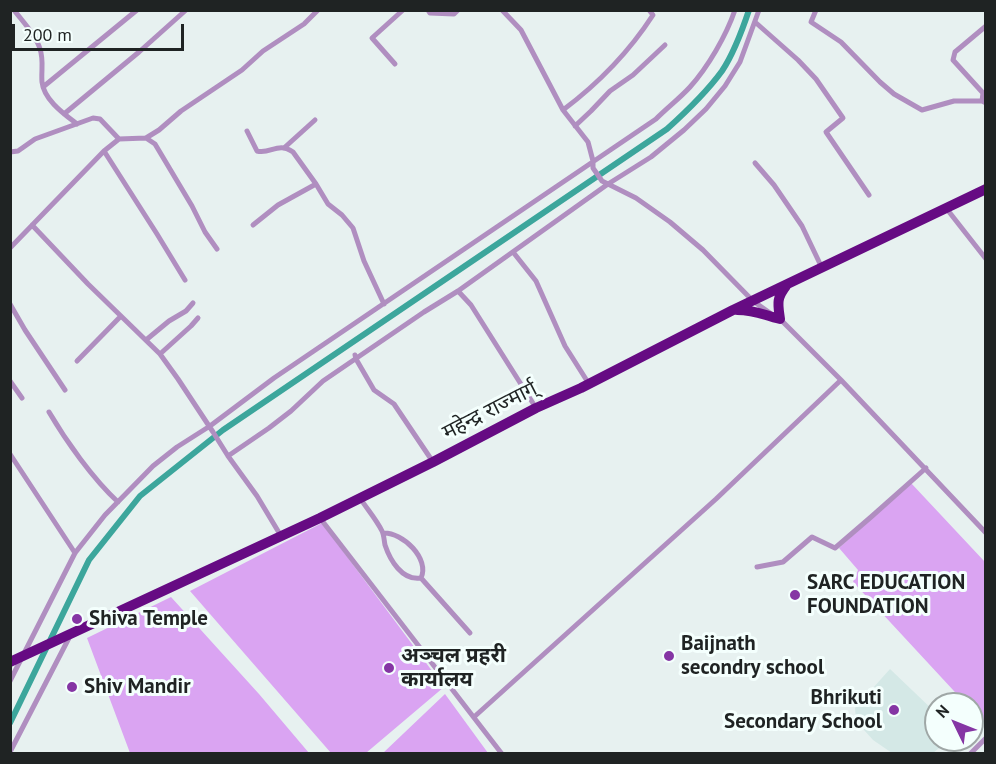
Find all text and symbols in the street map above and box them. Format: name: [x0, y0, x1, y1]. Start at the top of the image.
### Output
scale bar: [15, 12, 188, 50]
text: 200 m: [23, 23, 72, 46]
street label: महेन्द्र राज्मार्ग्: [438, 376, 542, 446]
place label: SARC EDUCATION FOUNDATION: [807, 570, 965, 620]
marker: SARC EDUCATION FOUNDATION: [788, 588, 802, 602]
place label: Shiva Temple: [89, 606, 208, 632]
marker: Shiva Temple: [70, 612, 84, 626]
place label: Baijnath secondry school: [681, 631, 824, 681]
place label: अञ्चल प्रहरी कार्यालय: [401, 643, 506, 693]
marker: Baijnath secondry school: [662, 649, 676, 663]
marker: अञ्चल प्रहरी कार्यालय: [382, 661, 396, 675]
place label: Shiv Mandir: [84, 674, 191, 700]
marker: Shiv Mandir: [65, 680, 79, 694]
place label: Bhrikuti Secondary School: [724, 685, 882, 735]
north arrow: [924, 692, 984, 752]
text: N: [931, 700, 953, 722]
marker: Bhrikuti Secondary School: [887, 703, 901, 717]

